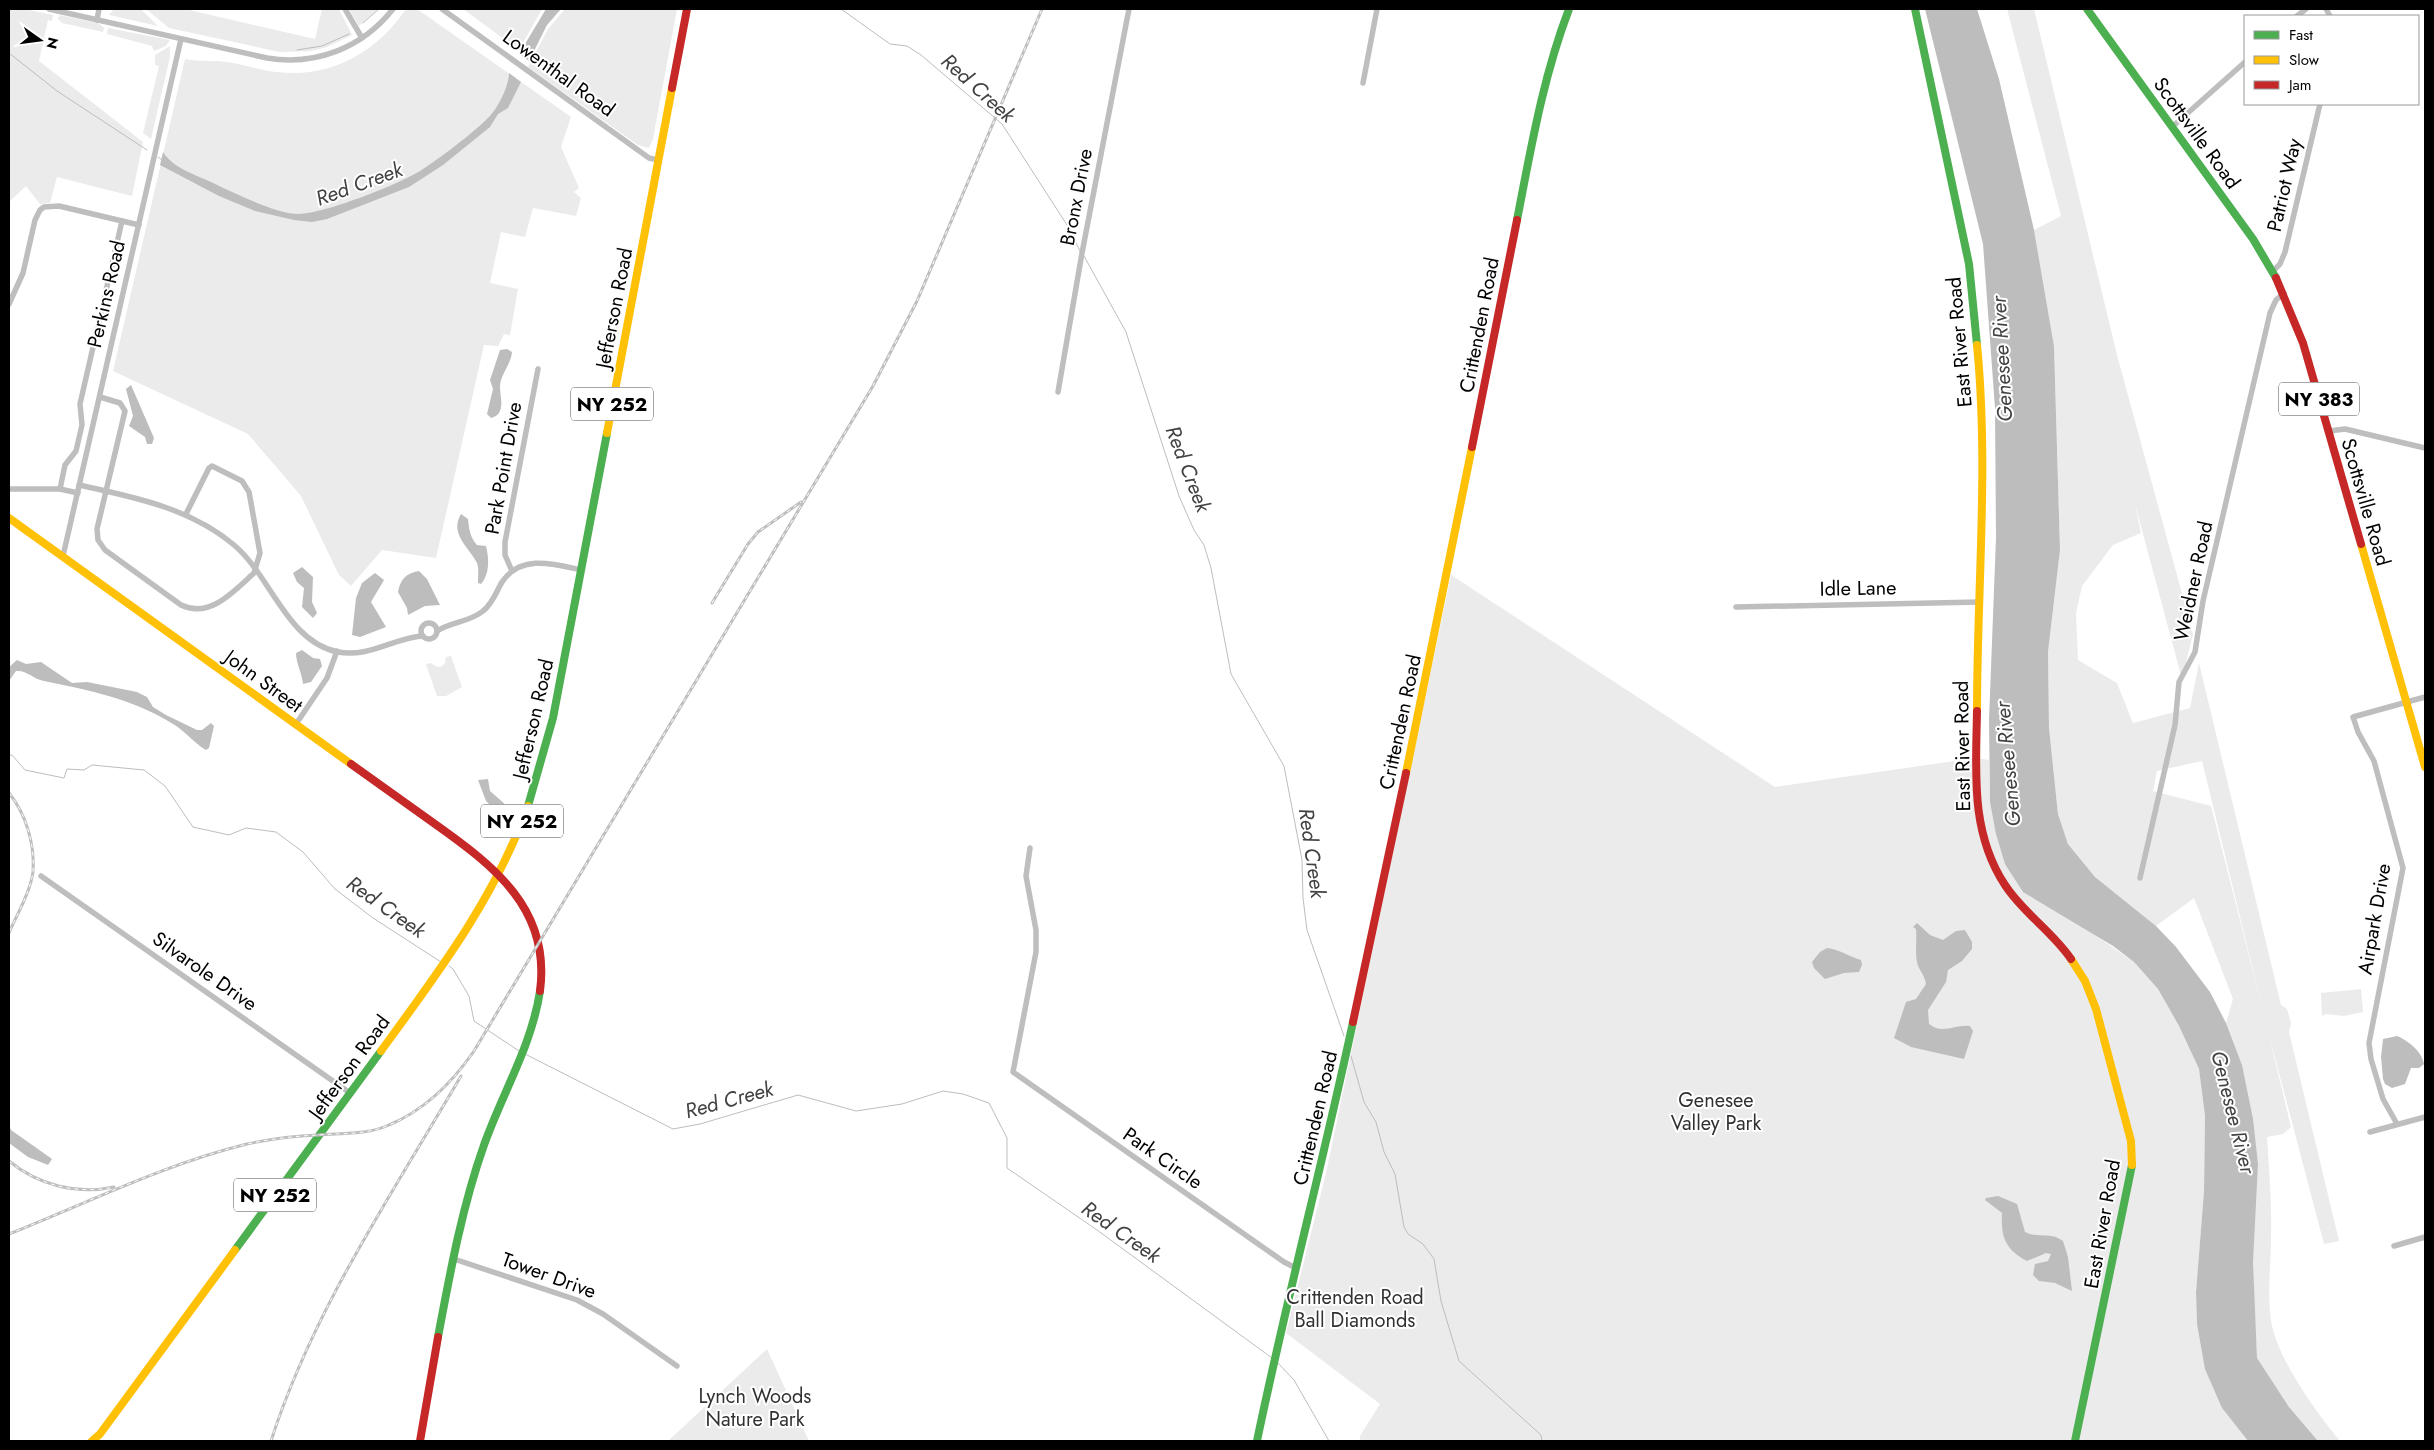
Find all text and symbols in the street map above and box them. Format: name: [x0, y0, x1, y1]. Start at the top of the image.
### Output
north arrow: [15, 15, 65, 65]
legend: [2244, 15, 2419, 105]
street label: Lowenthal Road: [497, 23, 621, 124]
text: Fast: [2289, 24, 2313, 46]
text: N: [42, 35, 64, 51]
water label: Red Creek: [934, 47, 1022, 130]
text: Slow: [2289, 49, 2320, 71]
street label: Scottsville Road: [2146, 72, 2247, 195]
text: Jam: [2287, 74, 2312, 96]
street label: Patriot Way: [2260, 136, 2309, 235]
street label: Bronx Drive: [1053, 146, 1100, 248]
water label: Red Creek: [311, 154, 408, 214]
street label: Perkins Road: [80, 238, 133, 351]
street label: Jefferson Road: [588, 245, 640, 374]
street label: Crittenden Road: [1452, 255, 1507, 395]
street label: East River Road: [1939, 276, 1980, 408]
water label: Genesee River: [1984, 294, 2020, 423]
road number: NY 383: [2279, 382, 2359, 416]
road number: NY 252: [571, 388, 653, 420]
street label: Park Point Drive: [478, 400, 529, 537]
water label: Red Creek: [1158, 421, 1219, 518]
street label: Scottsville Road: [2333, 435, 2398, 569]
street label: Weidner Road: [2167, 518, 2220, 644]
street label: Idle Lane: [1819, 573, 1897, 604]
street label: John Street: [216, 641, 309, 720]
street label: Crittenden Road: [1372, 652, 1429, 792]
street label: Jefferson Road: [505, 656, 561, 785]
street label: East River Road: [1947, 680, 1978, 812]
water label: Genesee River: [1987, 699, 2028, 828]
road number: NY 252: [481, 804, 563, 838]
water label: Red Creek: [1291, 806, 1333, 901]
street label: Airpark Drive: [2350, 861, 2399, 977]
water label: Red Creek: [340, 869, 432, 946]
street label: Silvarole Drive: [146, 925, 263, 1018]
street label: Jefferson Road: [300, 1009, 397, 1128]
water label: Genesee River: [2203, 1047, 2263, 1178]
street label: Crittenden Road: [1286, 1048, 1345, 1188]
water label: Red Creek: [681, 1074, 778, 1126]
park label: Genesee Valley Park: [1671, 1086, 1761, 1138]
street label: Park Circle: [1117, 1120, 1209, 1197]
street label: East River Road: [2077, 1157, 2128, 1291]
road number: NY 252: [234, 1178, 316, 1212]
water label: Red Creek: [1075, 1194, 1167, 1271]
street label: Tower Drive: [497, 1245, 600, 1306]
park label: Crittenden Road Ball Diamonds: [1286, 1283, 1424, 1335]
park label: Lynch Woods Nature Park: [699, 1382, 811, 1434]

